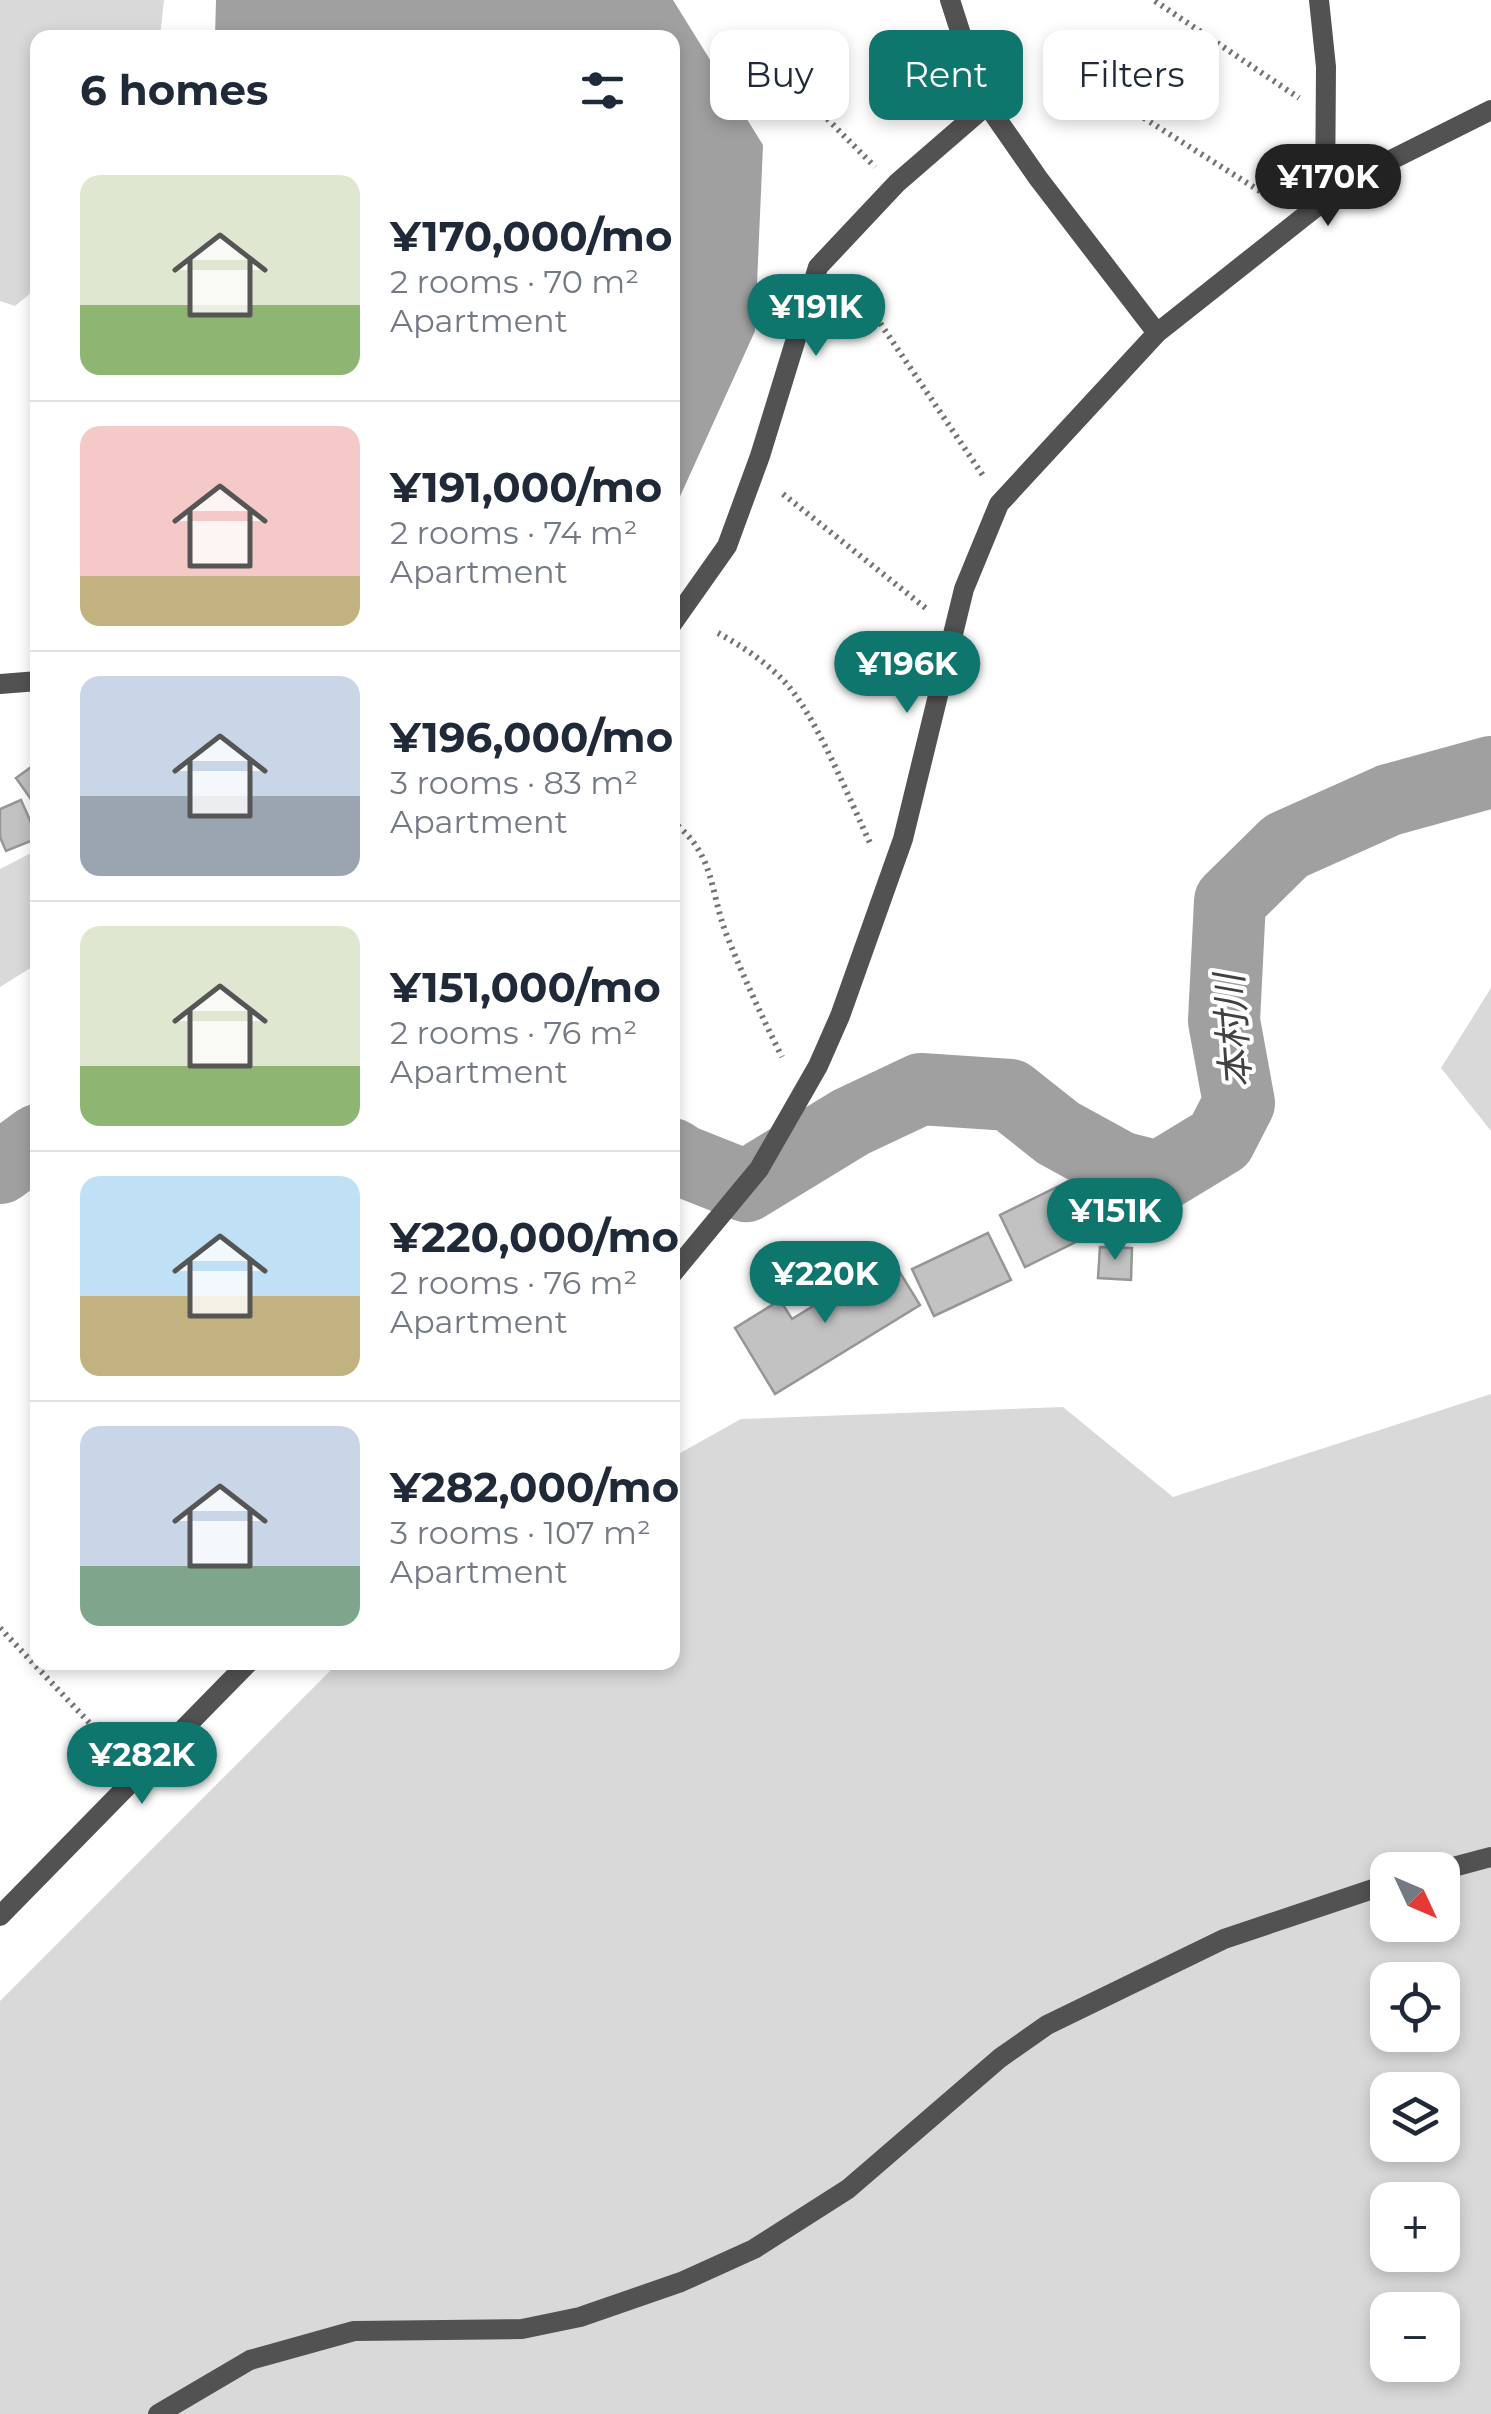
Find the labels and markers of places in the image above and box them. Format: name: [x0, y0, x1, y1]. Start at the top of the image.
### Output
pin: ¥170K: [1258, 144, 1398, 229]
pin: ¥191K: [746, 274, 886, 359]
pin: ¥196K: [837, 631, 977, 716]
pin: ¥151K: [1045, 1178, 1185, 1263]
pin: ¥220K: [755, 1241, 895, 1326]
pin: ¥282K: [72, 1722, 212, 1807]

